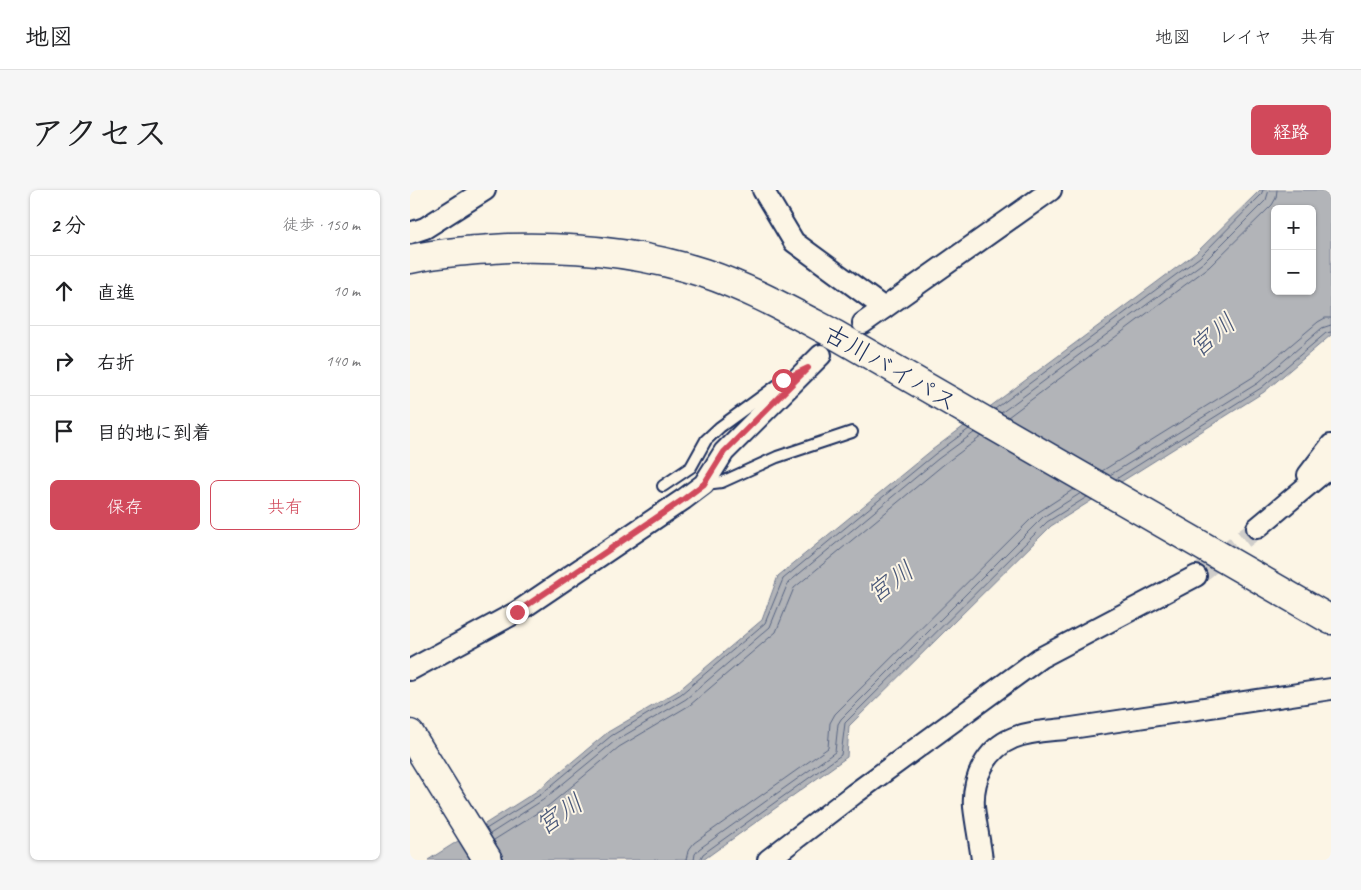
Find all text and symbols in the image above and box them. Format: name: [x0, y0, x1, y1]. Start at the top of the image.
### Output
text: 地図: [25, 22, 73, 52]
text: 地図: [1155, 26, 1191, 48]
text: レイヤ: [1219, 26, 1272, 48]
text: 共有: [1300, 26, 1336, 48]
button: 経路: [1251, 105, 1331, 155]
text: アクセス: [30, 111, 168, 156]
map controls: [1271, 205, 1316, 295]
button: +: [1271, 205, 1316, 250]
text: 2 分: [50, 212, 86, 238]
text: 徒歩 · 150 m: [283, 215, 360, 235]
button: −: [1271, 250, 1316, 295]
icon: ahead: [50, 277, 78, 305]
text: 直進: [97, 281, 135, 305]
text: 10 m: [333, 281, 360, 301]
water label: 宮川: [1182, 306, 1243, 365]
street label: 古川バイパス: [818, 317, 963, 419]
icon: right: [50, 347, 78, 375]
text: 右折: [97, 351, 135, 375]
text: 140 m: [326, 351, 360, 371]
route start: [772, 369, 795, 392]
icon: arrive: [50, 417, 78, 445]
text: 目的地に到着: [97, 421, 211, 445]
button: 保存: [50, 480, 200, 530]
button: 共有: [210, 480, 360, 530]
water label: 宮川: [860, 554, 921, 611]
route end: [506, 601, 529, 624]
water label: 宮川: [528, 786, 590, 843]

